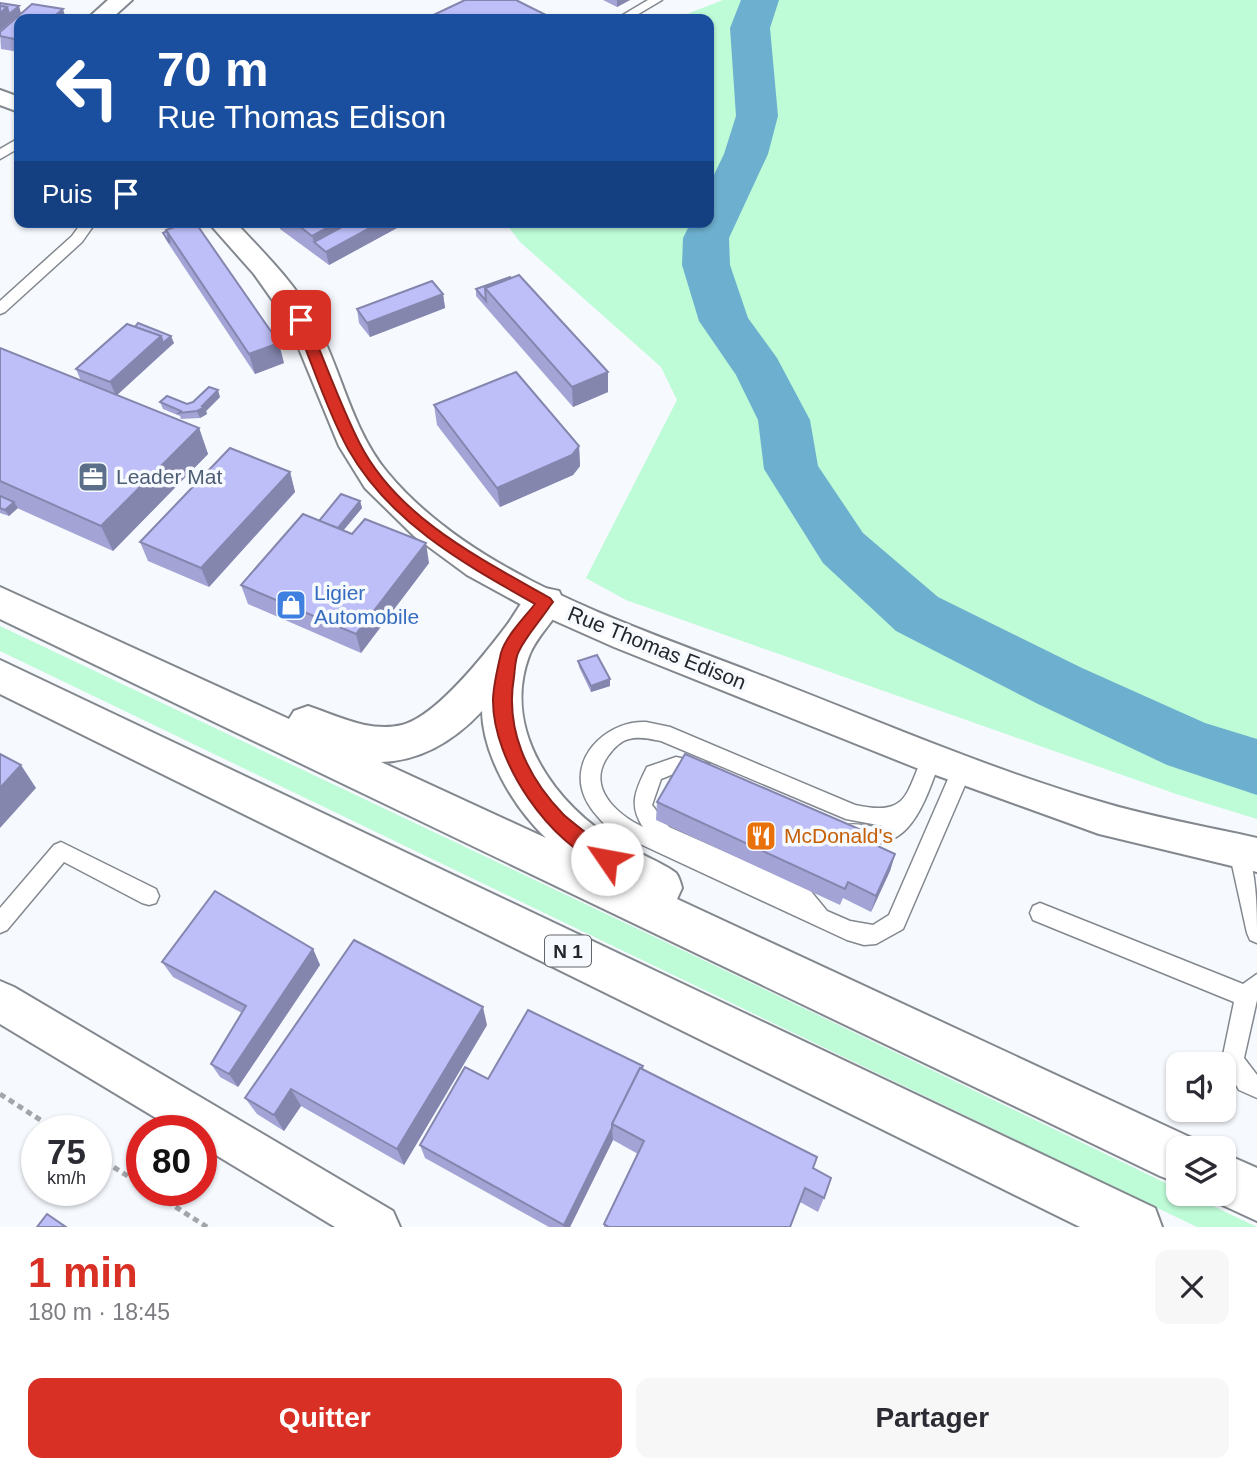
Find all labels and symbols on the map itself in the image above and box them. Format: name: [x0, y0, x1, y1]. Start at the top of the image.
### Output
pin: [271, 290, 331, 350]
office icon: Leader Mat: [76, 460, 110, 494]
place label: Leader Mat: [116, 465, 222, 488]
place label: Ligier Automobile: [314, 581, 419, 628]
shop icon: Ligier Automobile: [274, 588, 308, 622]
street label: Rue Thomas Edison: [565, 601, 750, 694]
restaurant icon: McDonald's: [744, 819, 778, 853]
position arrow: [570, 822, 644, 896]
place label: McDonald's: [784, 824, 893, 847]
road number: N 1: [545, 936, 591, 967]
speed limit sign: 80: [126, 1115, 217, 1206]

